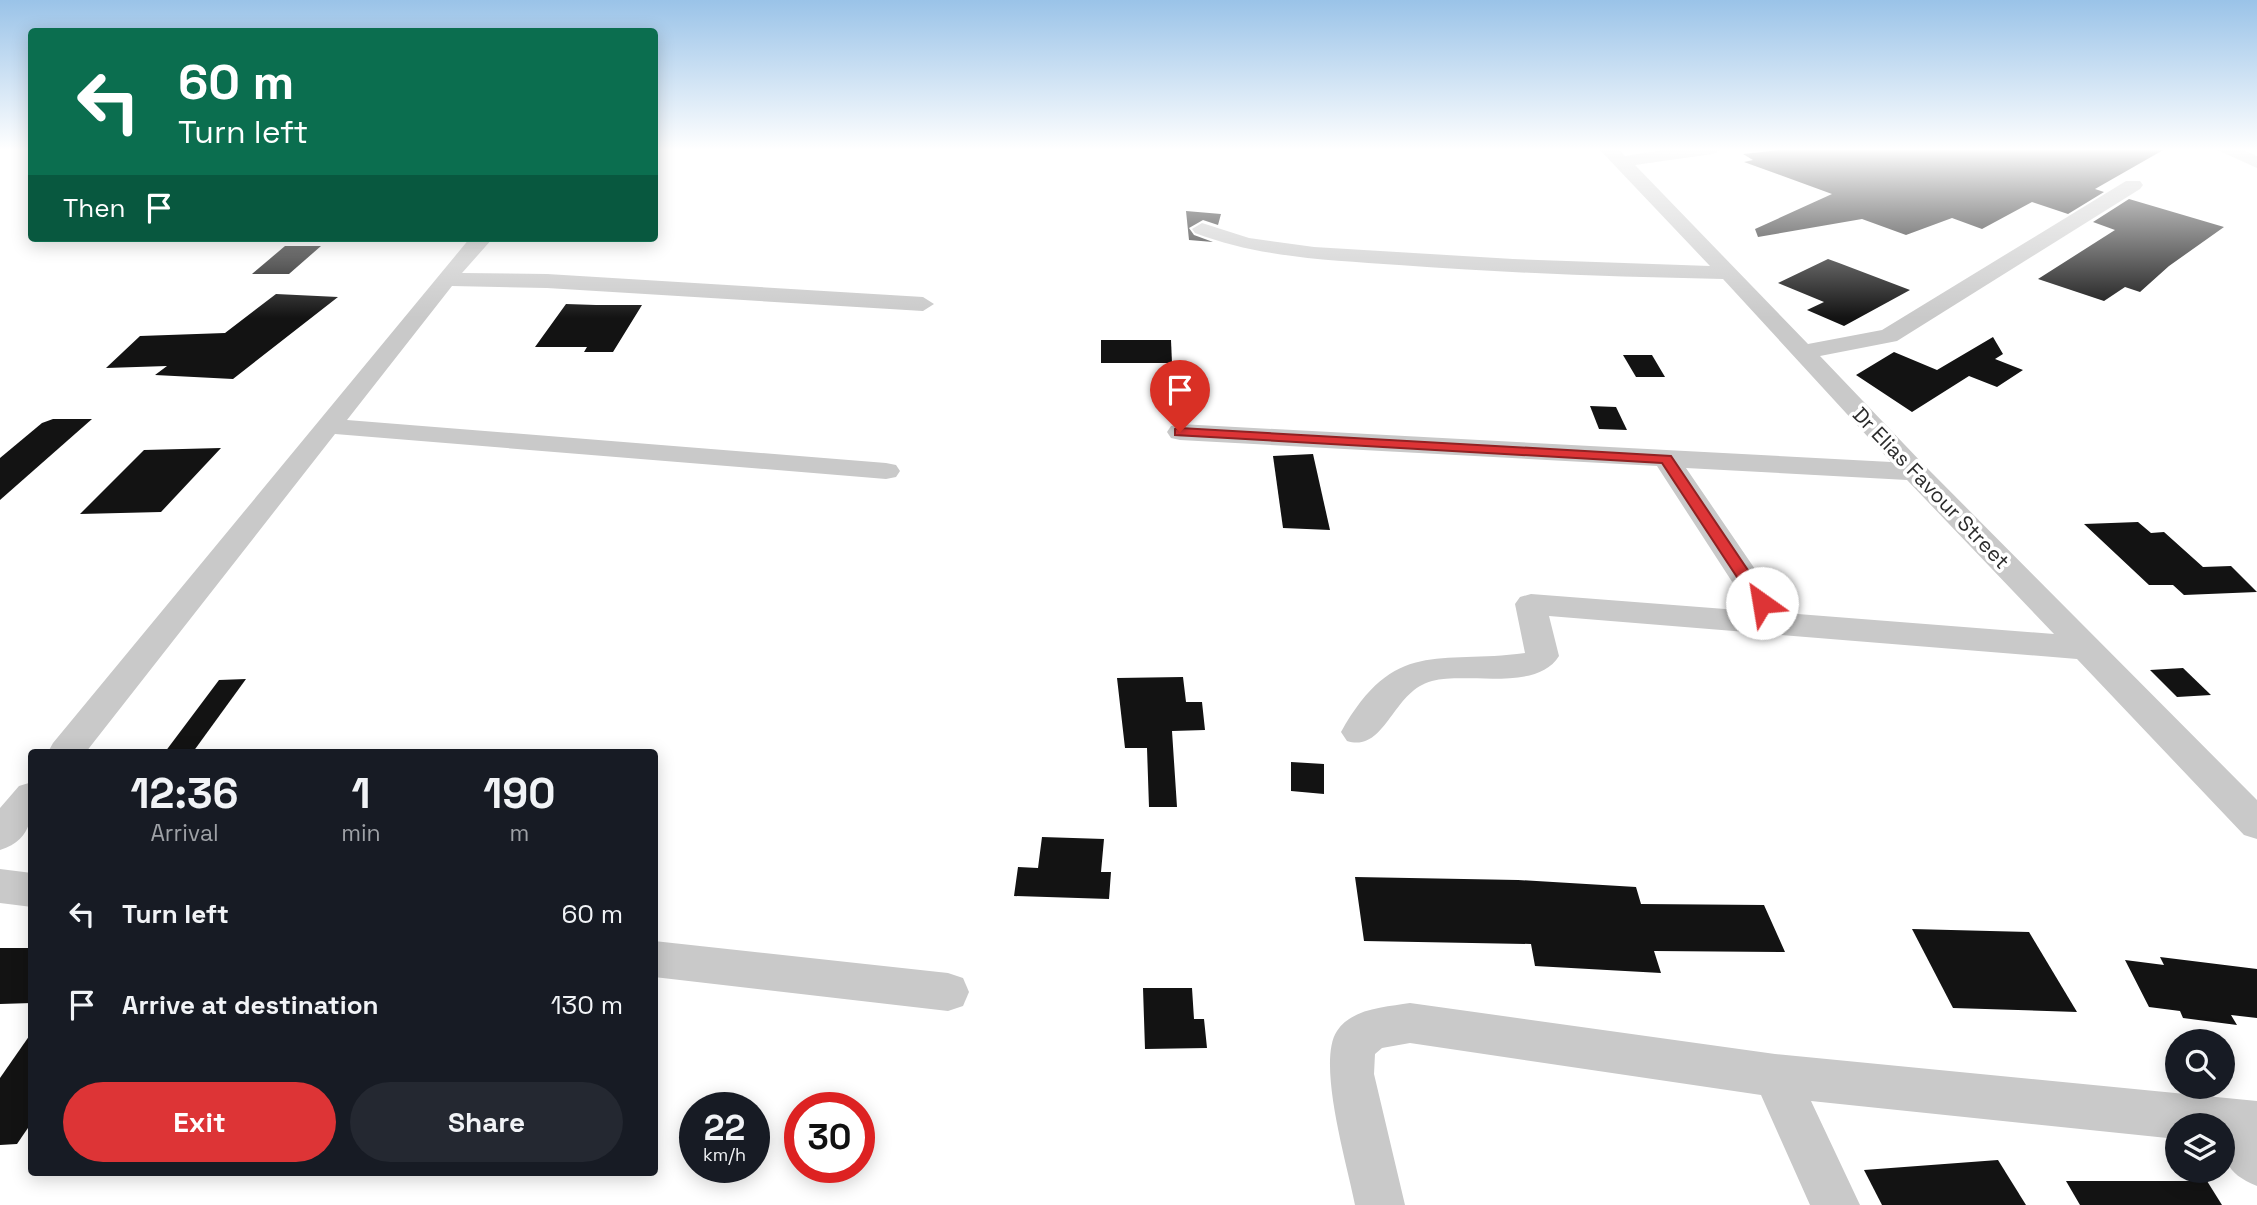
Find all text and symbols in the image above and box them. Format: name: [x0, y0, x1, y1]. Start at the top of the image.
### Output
text: 60 m: [178, 51, 294, 113]
icon: left: [63, 56, 154, 147]
text: Turn left: [178, 112, 308, 152]
icon: arrive: [140, 189, 178, 227]
text: Then: [63, 191, 126, 225]
pin: [1150, 360, 1210, 432]
icon: arrive: [1161, 371, 1199, 409]
street label: Dr Elias Favour Street: [1847, 401, 2016, 574]
position arrow: [1725, 566, 1799, 640]
text: 12:36: [131, 767, 239, 820]
text: 1: [351, 767, 370, 820]
text: 190: [483, 767, 555, 820]
text: Arrival: [150, 818, 219, 848]
text: min: [341, 818, 381, 848]
text: m: [509, 818, 529, 848]
icon: left: [63, 895, 101, 933]
text: Turn left: [122, 897, 229, 931]
text: 60 m: [561, 897, 623, 931]
icon: arrive: [63, 986, 101, 1024]
text: Arrive at destination: [122, 988, 379, 1022]
text: 130 m: [551, 988, 623, 1022]
map controls: [2165, 1029, 2235, 1183]
button: search: [2165, 1029, 2235, 1099]
button: Exit: [63, 1082, 336, 1162]
button: Share: [350, 1082, 623, 1162]
speed limit sign: 30: [784, 1092, 875, 1183]
text: 22: [704, 1106, 745, 1150]
button: layers: [2165, 1113, 2235, 1183]
text: km/h: [703, 1143, 746, 1166]

